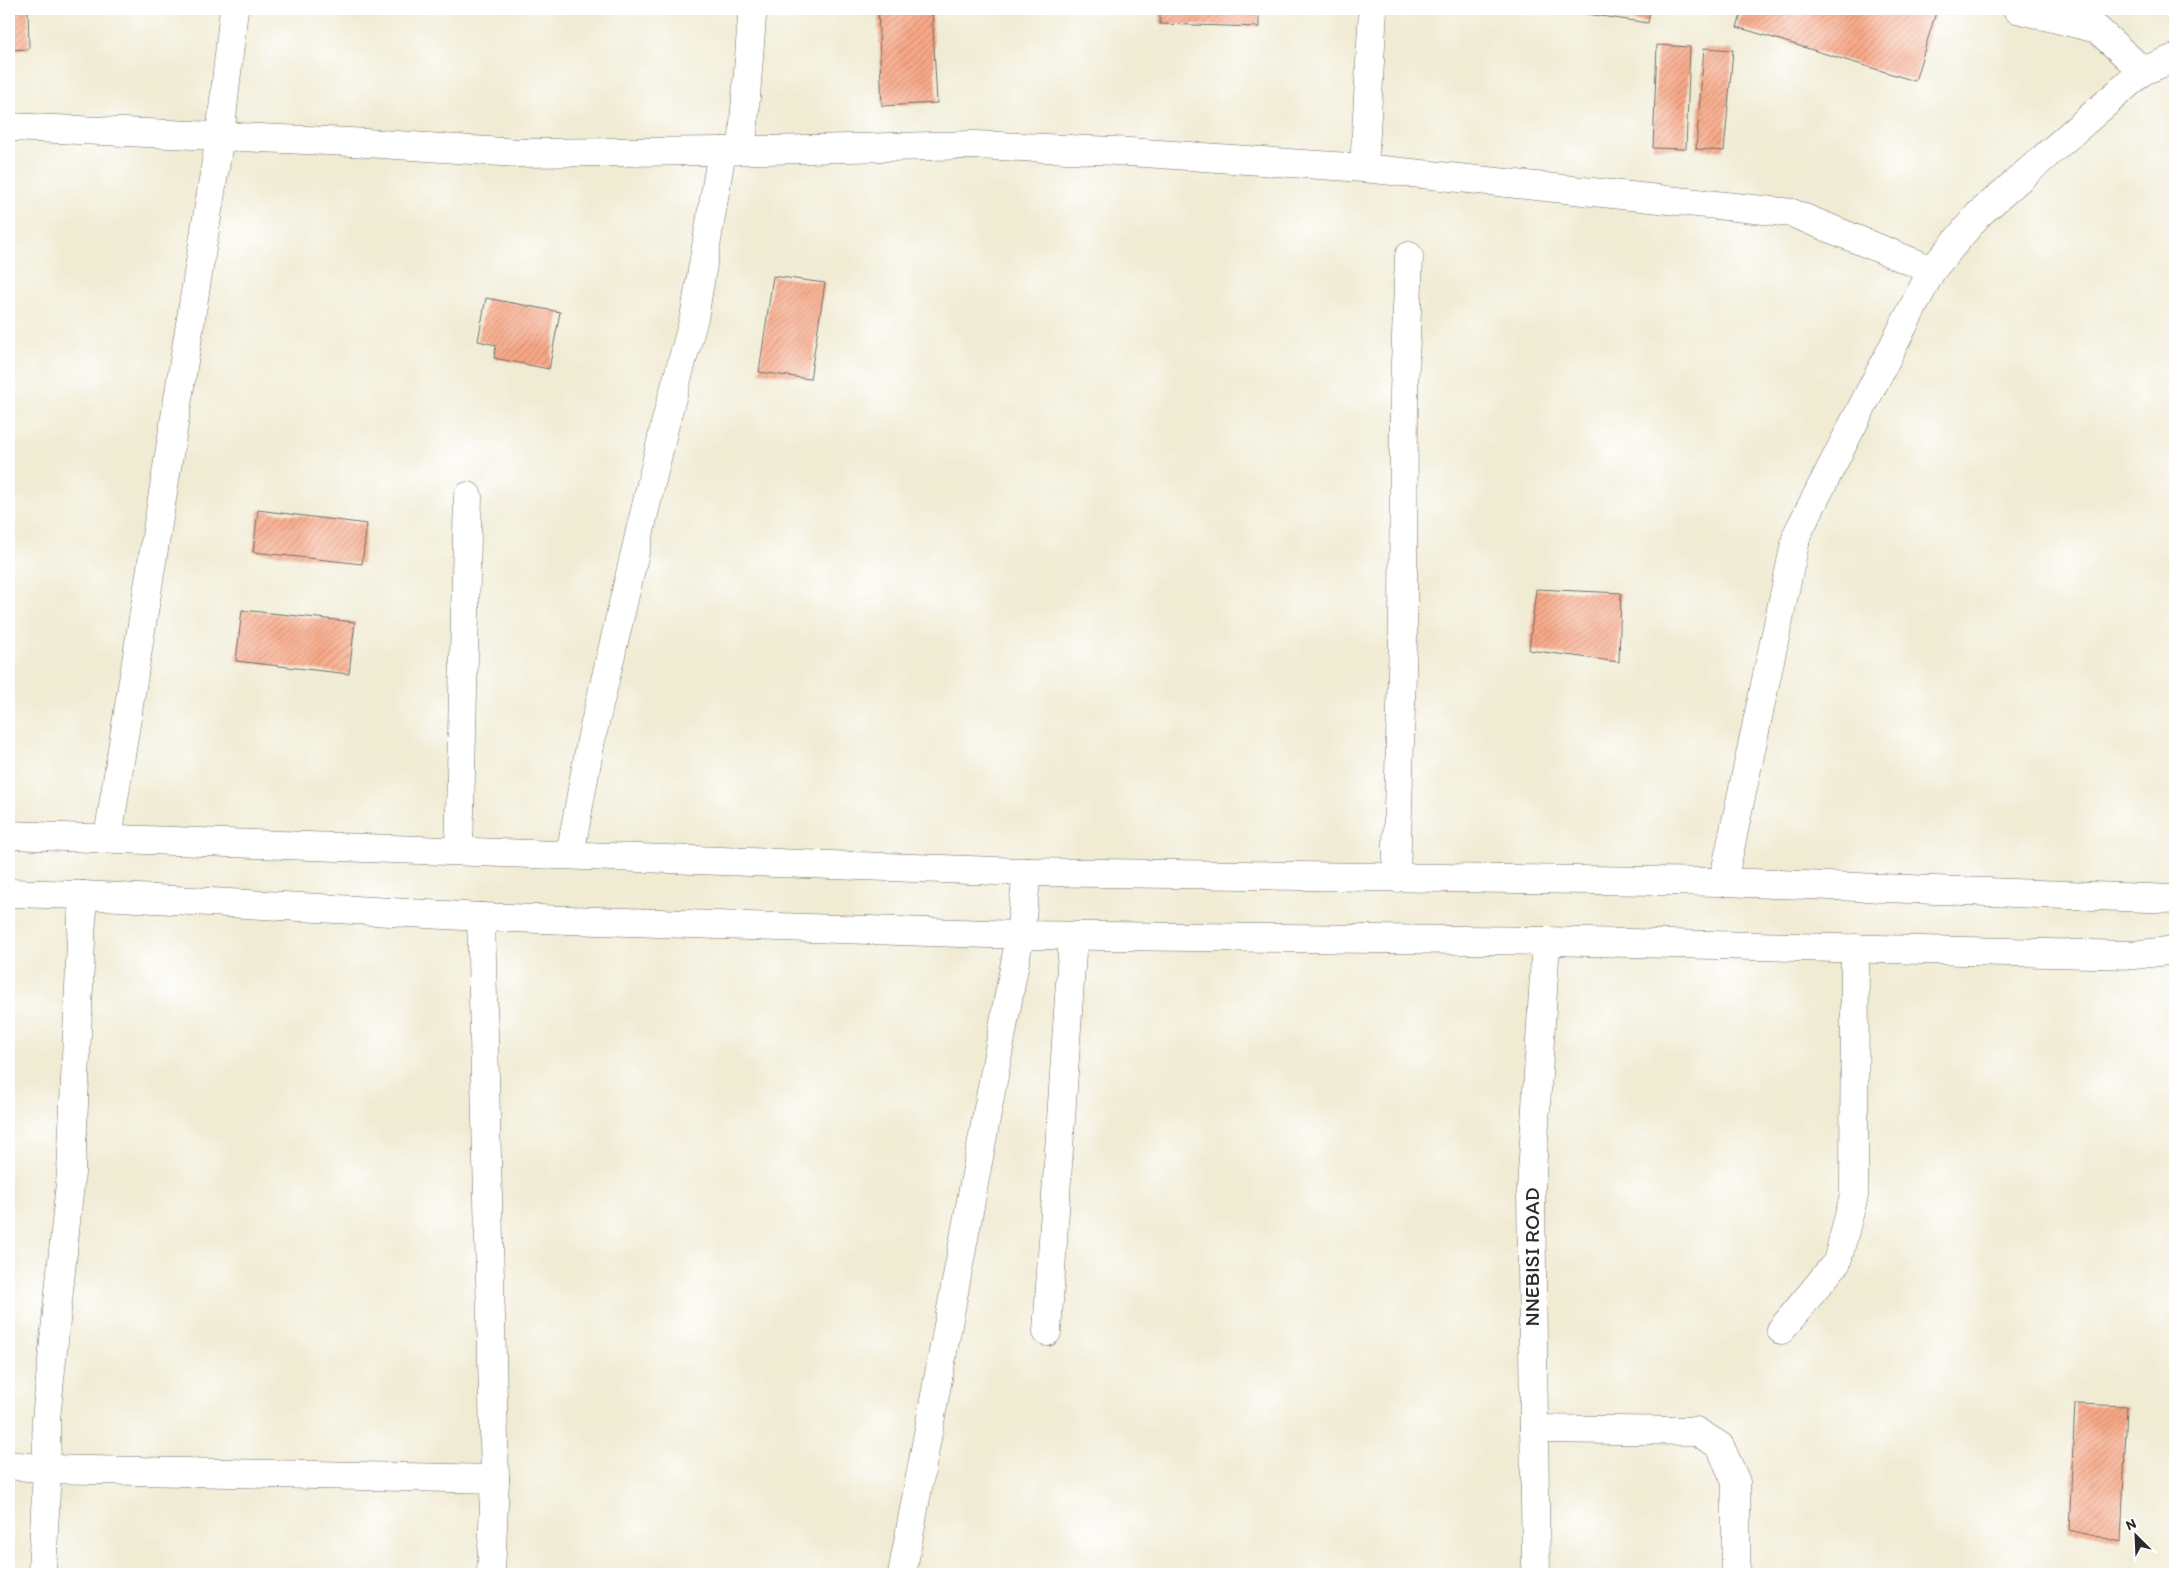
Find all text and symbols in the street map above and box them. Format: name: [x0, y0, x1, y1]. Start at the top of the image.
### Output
street label: NNEBISI ROAD: [1519, 1187, 1544, 1327]
north arrow: [2112, 1510, 2162, 1560]
text: N: [2123, 1515, 2139, 1534]

